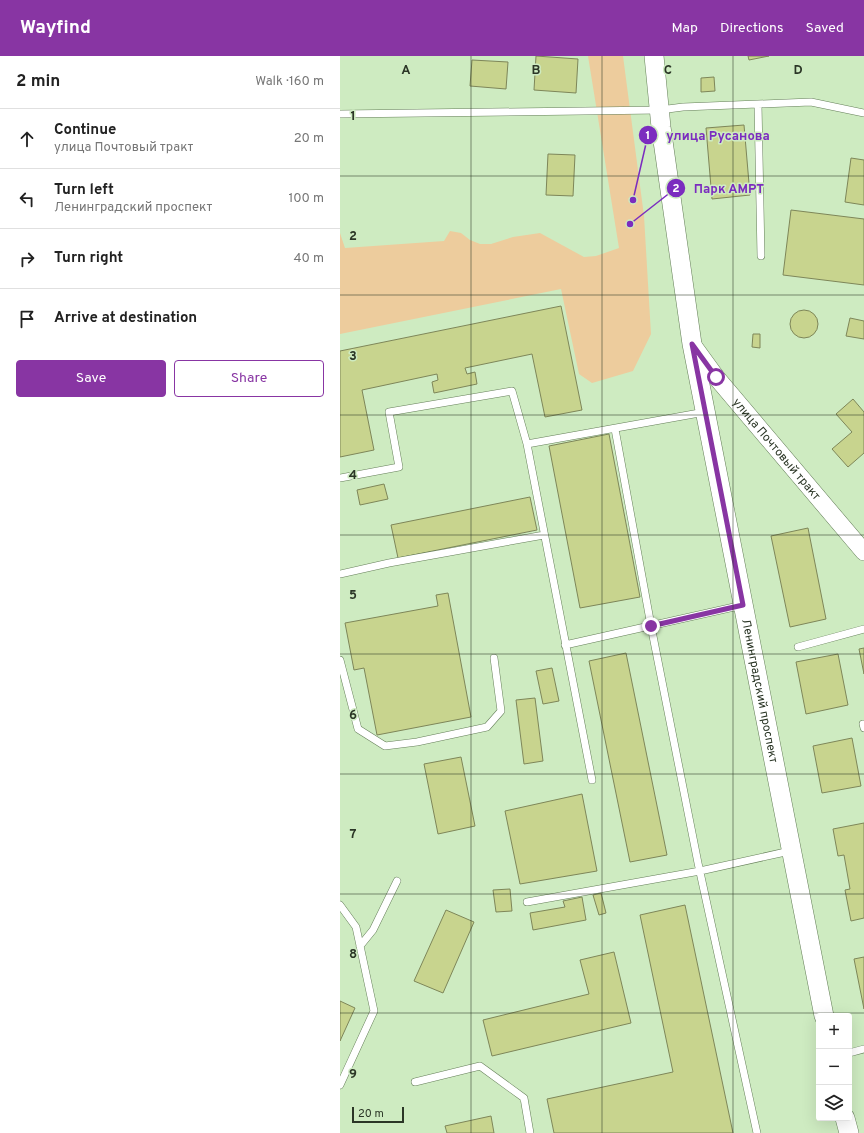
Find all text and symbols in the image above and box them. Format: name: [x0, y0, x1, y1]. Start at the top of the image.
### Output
text: Wayfind: [20, 16, 91, 40]
text: Map: [672, 20, 698, 37]
text: Directions: [720, 20, 784, 37]
text: Saved: [806, 20, 844, 37]
text: A: [401, 63, 411, 79]
text: B: [532, 63, 541, 79]
text: C: [664, 63, 672, 79]
text: D: [793, 63, 803, 79]
text: 2 min: [16, 71, 60, 93]
text: Walk · 160 m: [255, 74, 324, 90]
text: 1: [350, 109, 356, 125]
text: Continue: [54, 121, 116, 140]
callout: улица Русанова: [638, 123, 778, 148]
icon: ahead: [16, 128, 38, 150]
text: 1: [646, 128, 650, 144]
text: улица Русанова: [666, 129, 770, 145]
text: 20 m: [294, 131, 324, 147]
text: улица Почтовый тракт: [54, 140, 193, 156]
callout: Парк АМРТ: [666, 175, 772, 200]
text: Turn left: [54, 181, 114, 200]
text: 2: [672, 181, 680, 197]
text: Парк АМРТ: [694, 182, 764, 198]
icon: left: [16, 188, 38, 210]
text: 100 m: [288, 191, 324, 207]
text: Ленинградский проспект: [54, 200, 212, 216]
text: 2: [349, 229, 357, 245]
icon: right: [16, 248, 38, 270]
text: Turn right: [54, 249, 123, 268]
text: 40 m: [294, 251, 324, 267]
icon: arrive: [16, 308, 38, 330]
text: Arrive at destination: [54, 309, 197, 328]
text: 3: [349, 349, 357, 365]
button: Save: [16, 360, 166, 397]
button: Share: [174, 360, 324, 397]
route start: [707, 368, 725, 386]
street label: улица Почтовый тракт: [728, 395, 824, 504]
text: 4: [349, 468, 357, 484]
text: 5: [349, 588, 357, 604]
route end: [642, 617, 660, 635]
street label: Ленинградский проспект: [737, 618, 781, 765]
text: 6: [349, 708, 357, 724]
text: 7: [350, 827, 357, 843]
text: 8: [349, 947, 357, 963]
map controls: [816, 1013, 852, 1121]
button: +: [816, 1013, 852, 1049]
button: −: [816, 1049, 852, 1085]
text: 9: [349, 1067, 357, 1083]
button: layers: [816, 1085, 852, 1121]
scale bar: [352, 1105, 404, 1124]
text: 20 m: [358, 1107, 384, 1121]

